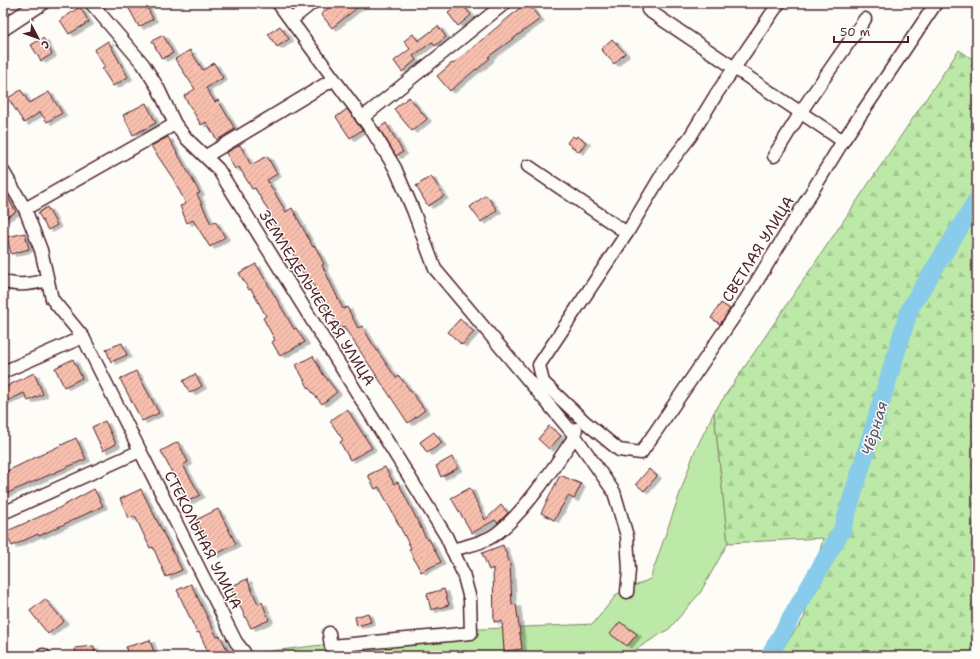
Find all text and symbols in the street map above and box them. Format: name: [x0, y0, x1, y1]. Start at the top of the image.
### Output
north arrow: [18, 18, 58, 58]
scale bar: [834, 18, 908, 44]
text: 50 m: [840, 24, 870, 40]
text: С: [37, 37, 53, 52]
street label: СВЕТЛАЯ УЛИЦА: [717, 192, 799, 306]
street label: ЗЕМЛЕДЕЛЬЧЕСКАЯ УЛИЦА: [255, 206, 380, 390]
water label: Чёрная: [856, 398, 893, 458]
street label: СТЕКОЛЬНАЯ УЛИЦА: [159, 468, 247, 613]

